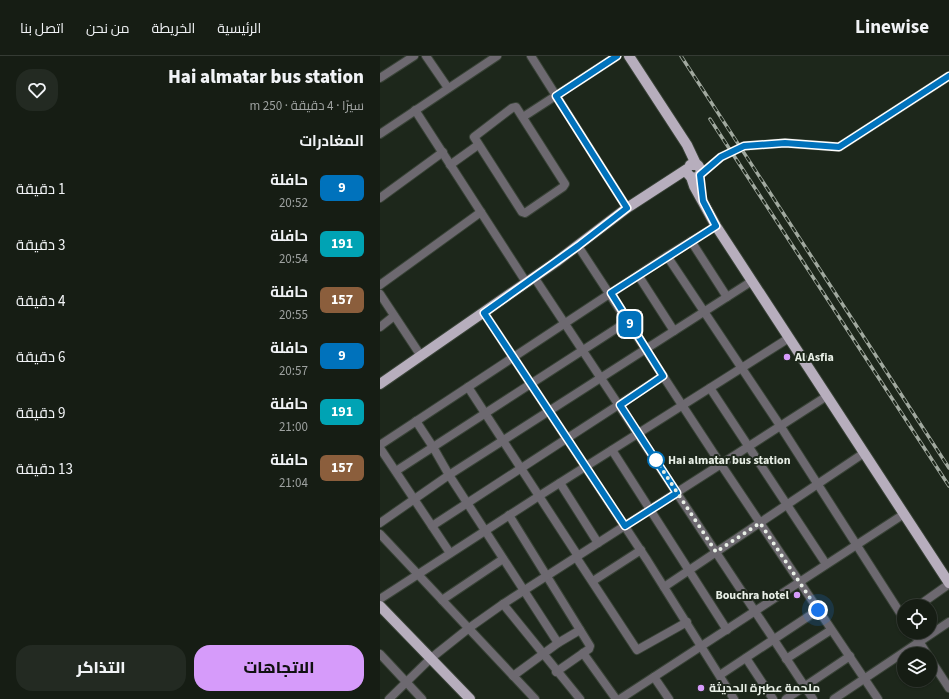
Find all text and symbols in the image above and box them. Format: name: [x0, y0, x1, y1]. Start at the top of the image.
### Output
text: Linewise: [855, 14, 929, 41]
text: اتصل بنا: [20, 19, 64, 39]
text: من نحن: [86, 19, 130, 39]
text: الخريطة: [152, 19, 195, 39]
text: الرئيسية: [217, 19, 261, 39]
text: Hai almatar bus station: [168, 64, 364, 91]
button: heart: [16, 69, 58, 111]
text: سيرًا · 4 دقيقة · 250 m: [249, 97, 364, 115]
text: المغادرات: [299, 131, 364, 152]
text: حافلة: [270, 170, 308, 191]
text: 9: [338, 178, 346, 198]
text: 1 دقيقة: [16, 179, 65, 200]
text: 20:52: [279, 194, 308, 212]
text: حافلة: [270, 226, 308, 247]
text: 191: [331, 234, 353, 254]
text: 3 دقيقة: [16, 235, 65, 256]
text: 20:54: [279, 250, 308, 268]
text: حافلة: [270, 282, 308, 303]
text: 157: [331, 290, 353, 310]
text: 4 دقيقة: [16, 291, 65, 312]
text: 20:55: [279, 306, 308, 324]
line badge: 9: [617, 311, 643, 337]
text: 9: [626, 314, 634, 334]
text: حافلة: [270, 338, 308, 359]
text: 9: [338, 346, 346, 366]
text: 6 دقيقة: [16, 347, 65, 368]
place label: Al Asfia: [794, 349, 834, 366]
marker: Al Asfia: [782, 352, 792, 362]
text: 20:57: [279, 362, 308, 380]
text: حافلة: [270, 394, 308, 415]
text: 191: [331, 402, 353, 422]
text: 9 دقيقة: [16, 403, 65, 424]
text: 21:00: [279, 418, 308, 436]
text: حافلة: [270, 450, 308, 471]
marker: Hai almatar bus station: [647, 451, 665, 469]
place label: Hai almatar bus station: [668, 452, 791, 469]
text: 157: [331, 458, 353, 478]
text: 13 دقيقة: [16, 459, 73, 480]
text: 21:04: [279, 474, 308, 492]
place label: Bouchra hotel: [715, 587, 790, 604]
marker: Bouchra hotel: [792, 590, 802, 600]
map controls: [897, 599, 937, 687]
button: locate: [897, 599, 937, 639]
your location: [808, 600, 828, 620]
button: التذاكر: [16, 645, 186, 691]
button: الاتجاهات: [194, 645, 364, 691]
button: layers: [897, 647, 937, 687]
place label: ملحمة عطبرة الحديثة: [709, 680, 820, 697]
marker: ملحمة عطبرة الحديثة: [696, 683, 706, 693]

